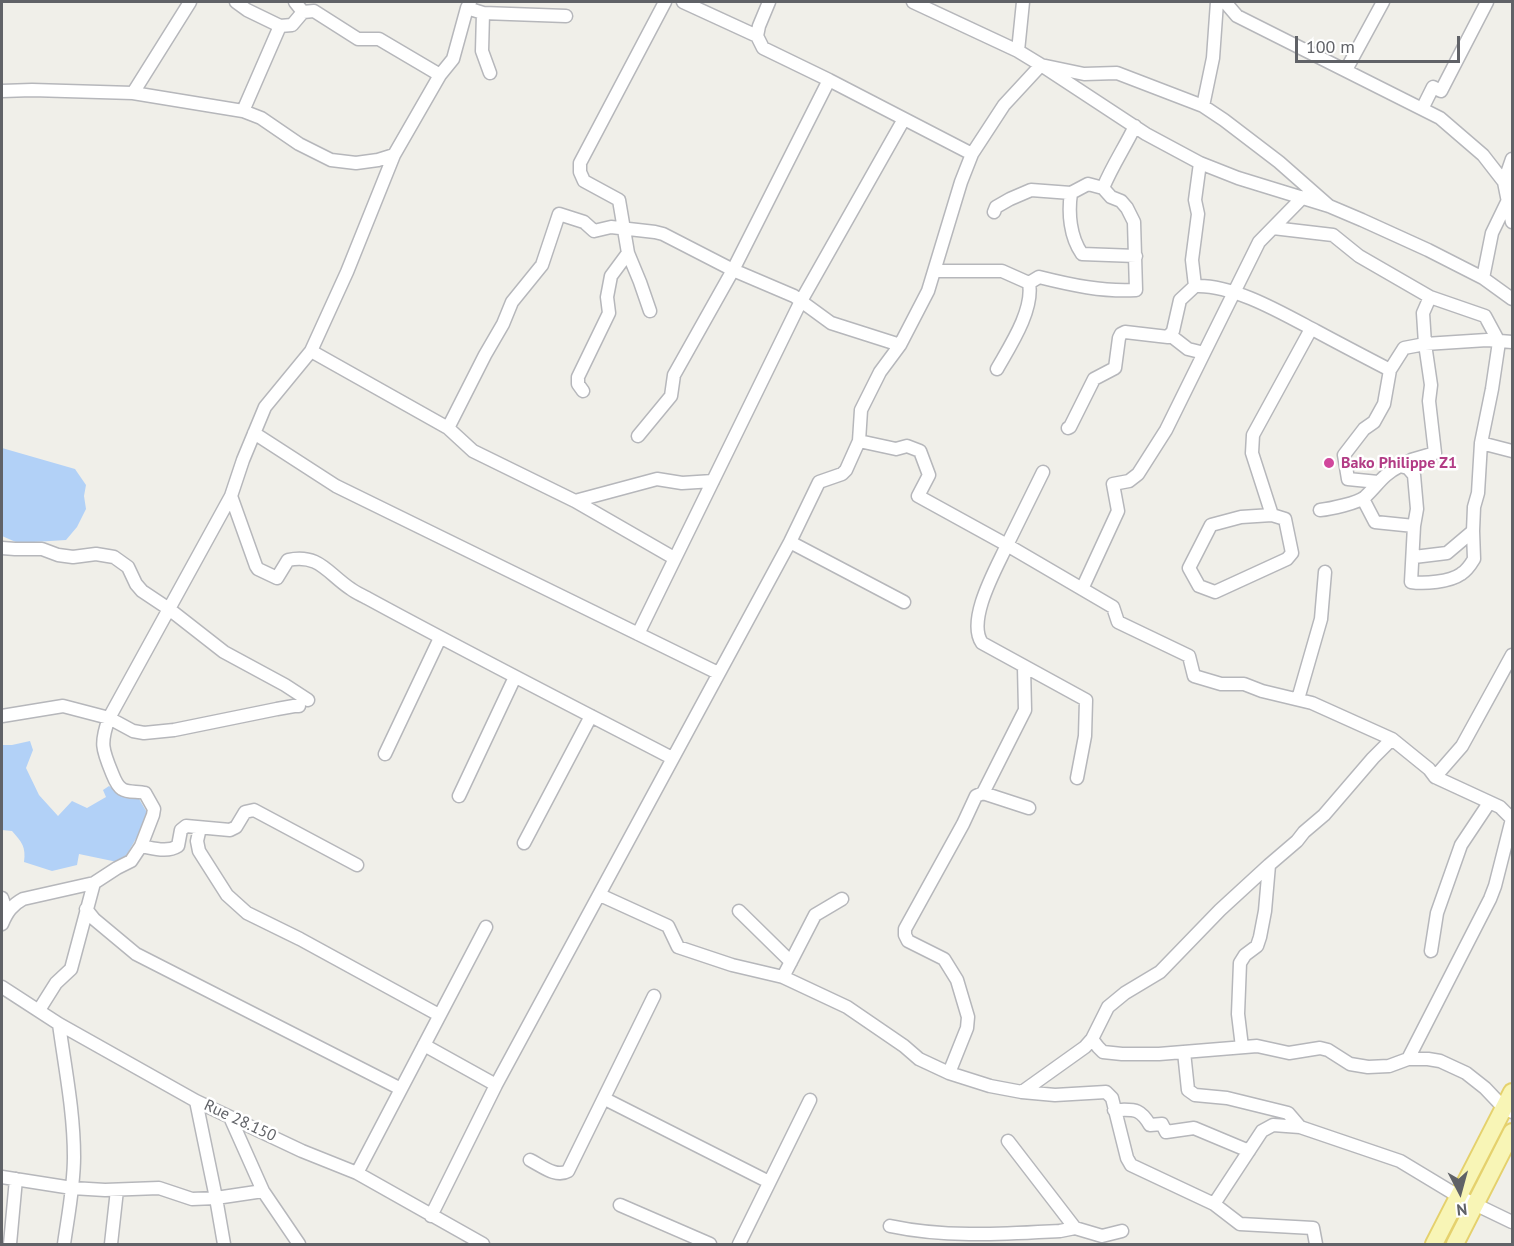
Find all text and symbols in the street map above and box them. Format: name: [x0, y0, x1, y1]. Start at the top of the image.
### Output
scale bar: [1298, 24, 1463, 62]
text: 100 m: [1306, 35, 1355, 58]
place label: Bako Philippe Z1: [1341, 453, 1457, 473]
marker: Bako Philippe Z1: [1322, 456, 1336, 470]
street label: Rue 28.150: [201, 1096, 279, 1146]
north arrow: [1430, 1162, 1490, 1222]
text: N: [1456, 1199, 1468, 1220]

